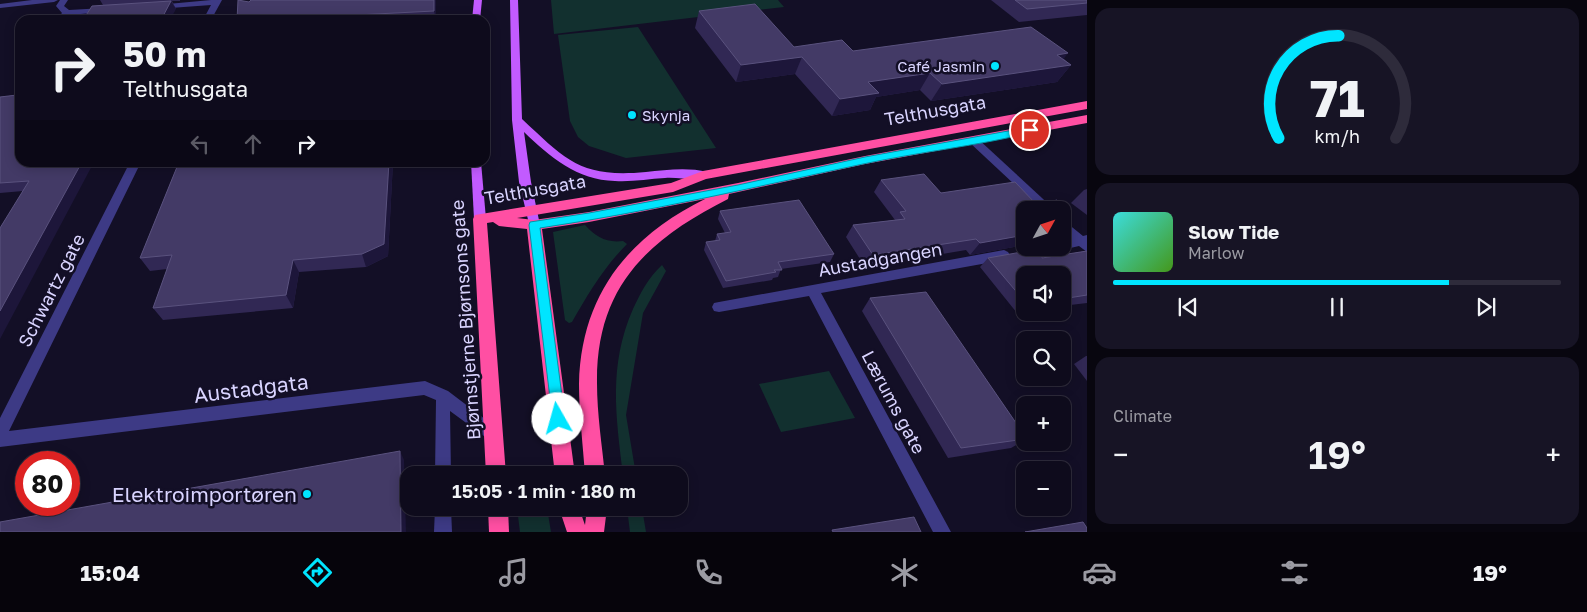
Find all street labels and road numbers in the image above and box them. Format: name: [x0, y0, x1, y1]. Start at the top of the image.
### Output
street label: Telthusgata: [883, 90, 987, 130]
street label: Telthusgata: [483, 169, 587, 209]
street label: Bjørnstjerne Bjørnsons gate: [446, 199, 484, 441]
street label: Schwartz gate: [13, 230, 89, 350]
street label: Austadgangen: [816, 237, 944, 281]
street label: Lærums gate: [858, 347, 930, 457]
street label: Austadgata: [192, 368, 310, 408]

